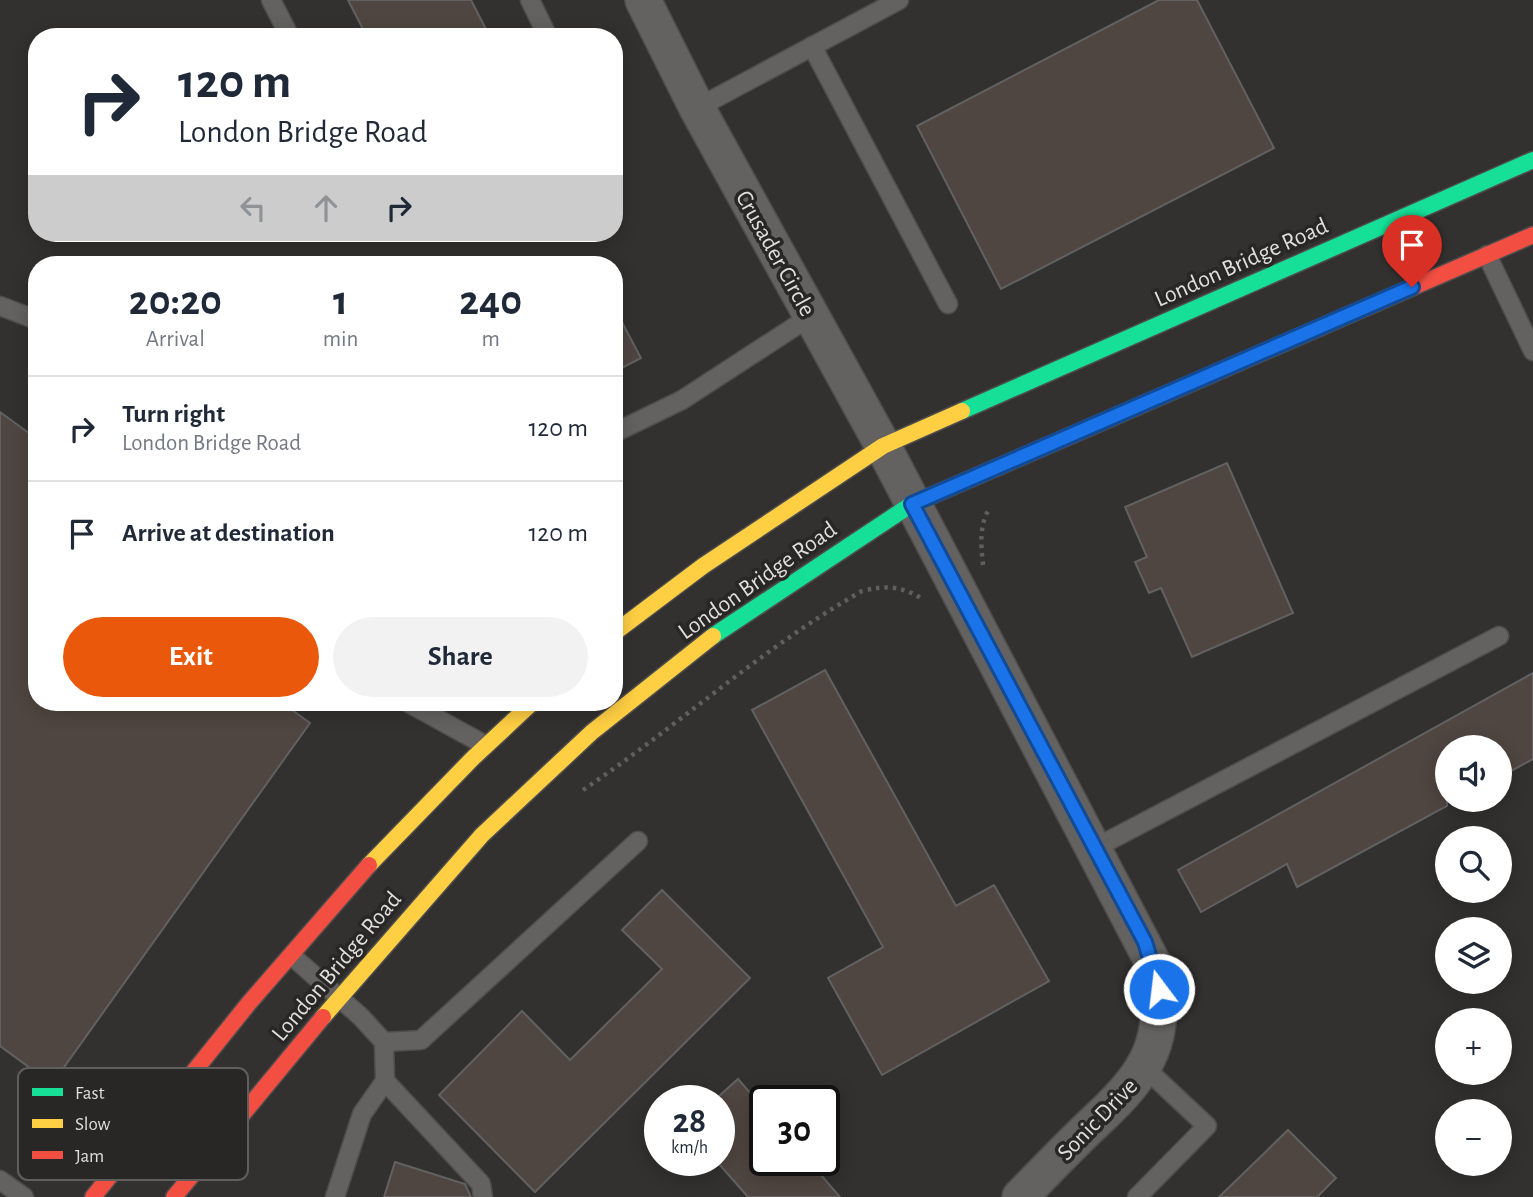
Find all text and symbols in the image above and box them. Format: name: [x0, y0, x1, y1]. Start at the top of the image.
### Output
icon: right: [63, 56, 154, 147]
text: 120 m: [178, 58, 291, 107]
text: London Bridge Road: [178, 116, 427, 148]
street label: Crusader Circle: [731, 187, 819, 320]
icon: left: [234, 189, 272, 227]
icon: ahead: [307, 189, 345, 227]
icon: right: [380, 189, 418, 227]
street label: London Bridge Road: [1151, 214, 1332, 312]
pin: [1382, 215, 1442, 287]
icon: arrive: [1393, 226, 1431, 264]
text: 20:20: [129, 280, 222, 322]
text: 1: [333, 280, 348, 322]
text: 240: [459, 280, 522, 322]
text: Arrival: [146, 328, 205, 351]
text: min: [323, 328, 358, 351]
text: m: [482, 328, 500, 351]
text: Turn right: [122, 401, 225, 427]
icon: right: [63, 410, 101, 448]
text: 120 m: [528, 415, 588, 441]
text: London Bridge Road: [122, 432, 301, 455]
icon: arrive: [63, 515, 101, 553]
street label: London Bridge Road: [674, 517, 841, 644]
text: Arrive at destination: [122, 520, 335, 546]
text: 120 m: [528, 520, 588, 546]
button: Exit: [63, 617, 319, 697]
button: Share: [333, 617, 588, 697]
map controls: [1435, 735, 1512, 1176]
button: sound: [1435, 735, 1512, 812]
button: search: [1435, 826, 1512, 903]
street label: London Bridge Road: [267, 887, 406, 1046]
button: layers: [1435, 917, 1512, 994]
position arrow: [1122, 952, 1196, 1026]
button: +: [1435, 1008, 1512, 1085]
legend: [18, 1068, 248, 1180]
street label: Sonic Drive: [1053, 1074, 1142, 1165]
text: Fast: [75, 1084, 105, 1103]
speed limit sign: 30: [749, 1085, 840, 1176]
button: −: [1435, 1099, 1512, 1176]
text: 28: [673, 1104, 706, 1139]
text: Slow: [75, 1115, 111, 1134]
text: km/h: [671, 1139, 708, 1157]
text: Jam: [75, 1147, 104, 1166]

